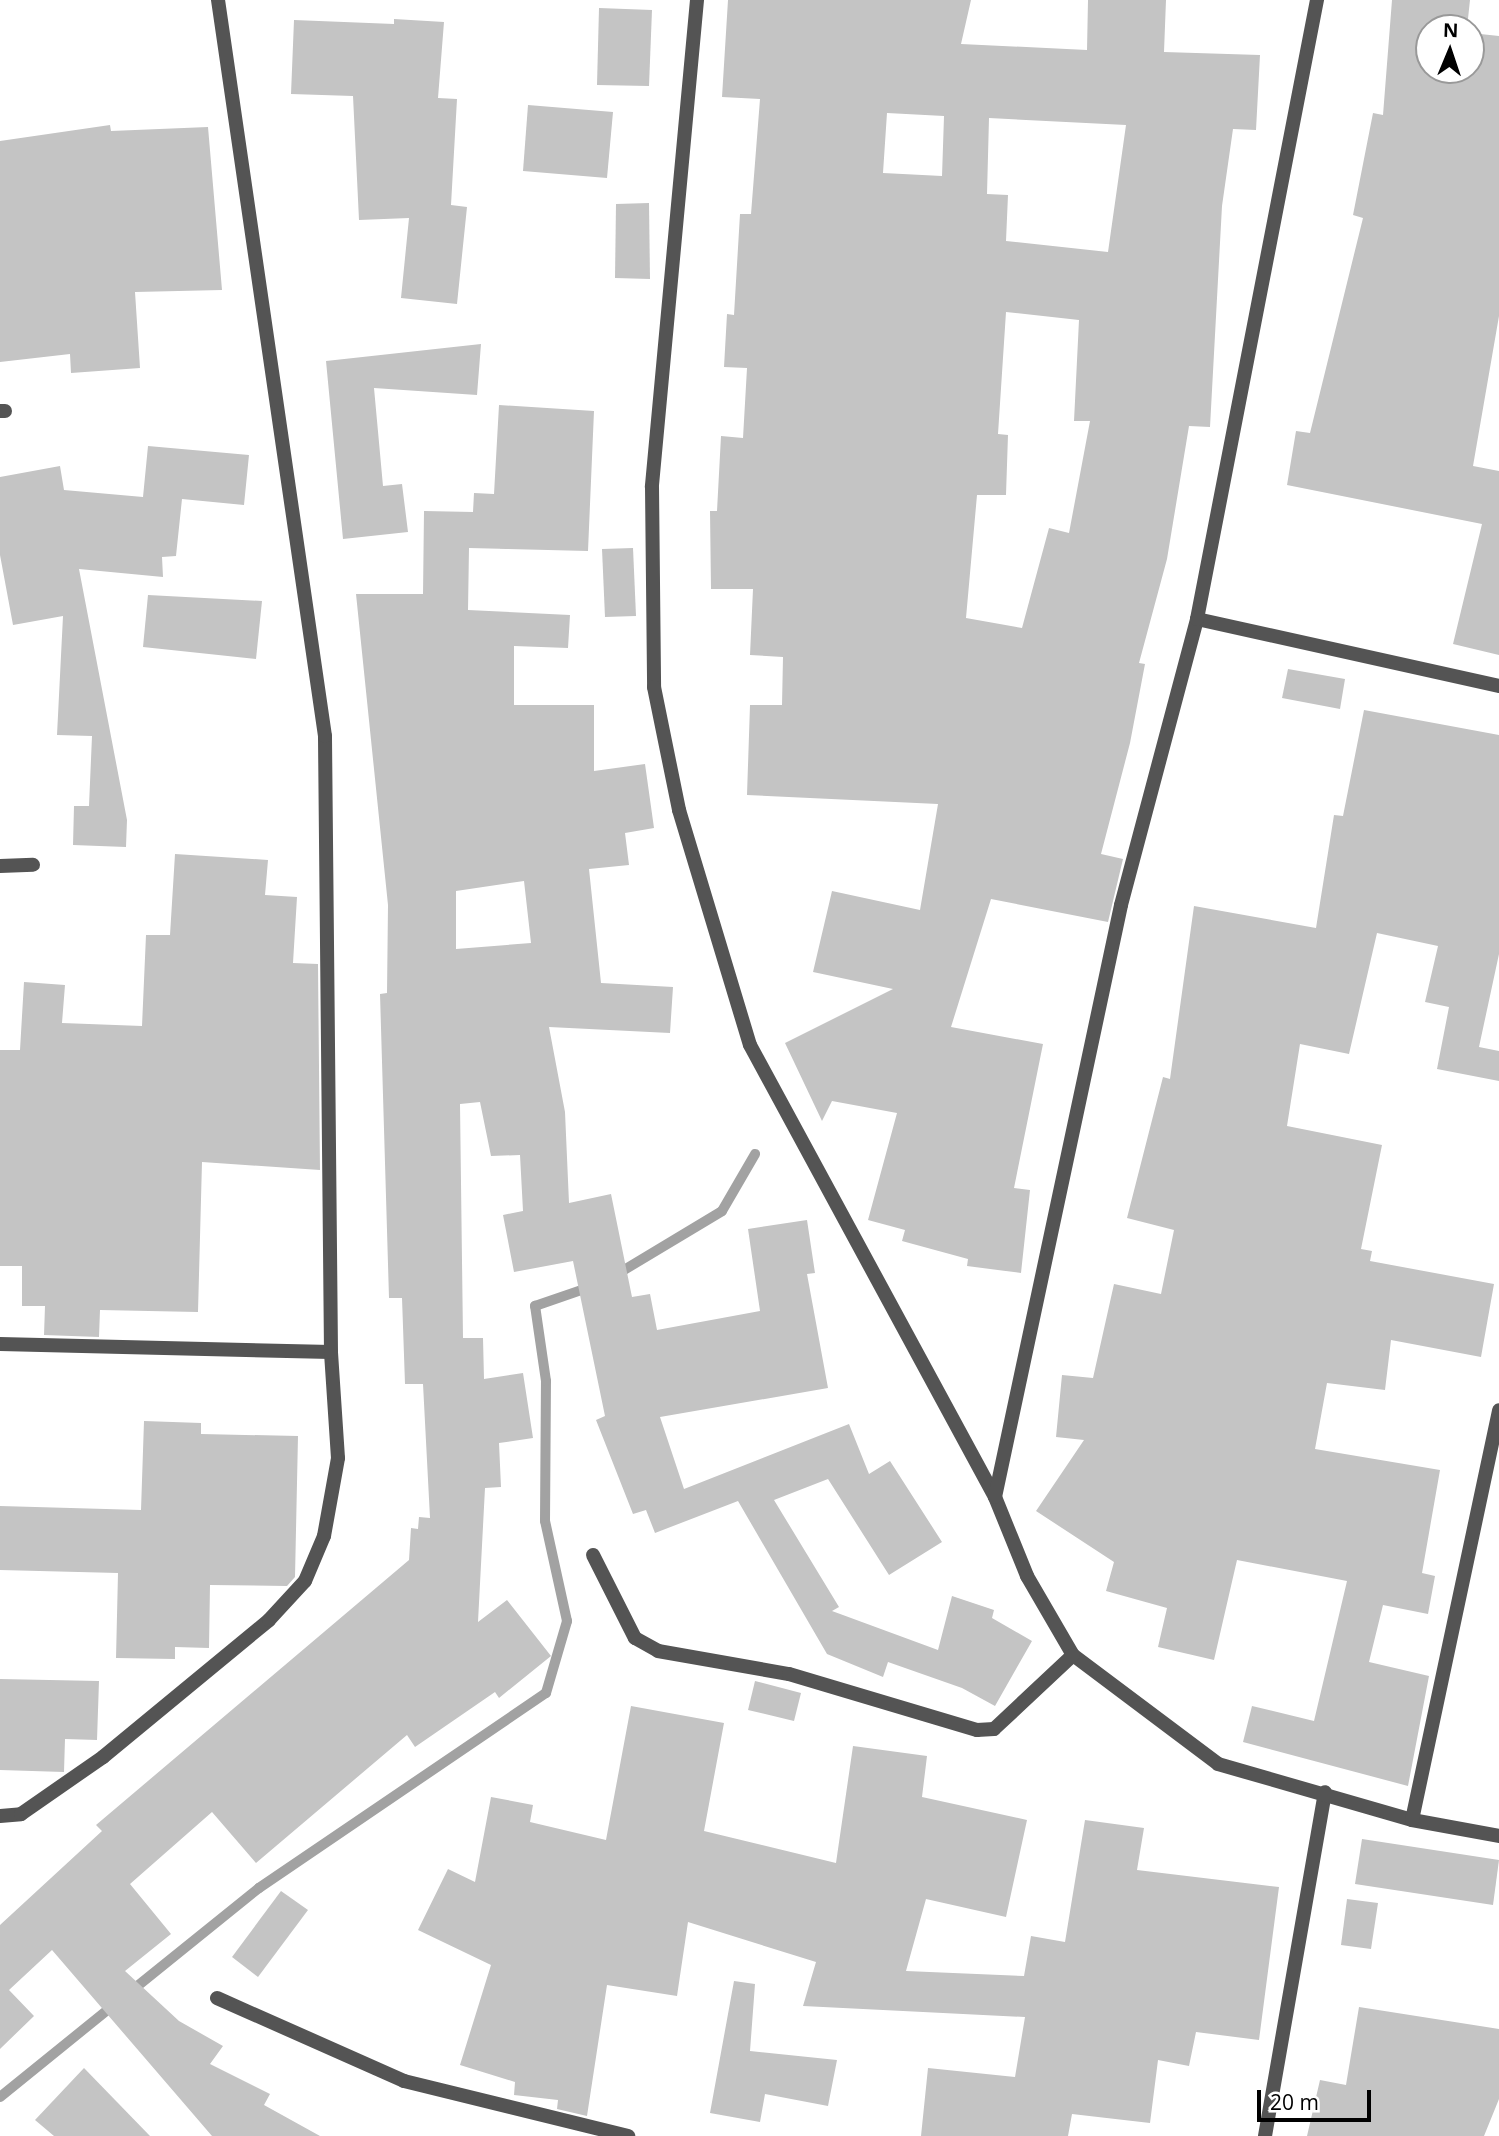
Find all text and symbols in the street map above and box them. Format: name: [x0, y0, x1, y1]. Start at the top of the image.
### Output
north arrow: [1415, 14, 1485, 84]
text: N: [1442, 17, 1459, 43]
scale bar: [1261, 2076, 1375, 2120]
text: 20 m: [1270, 2088, 1319, 2116]

